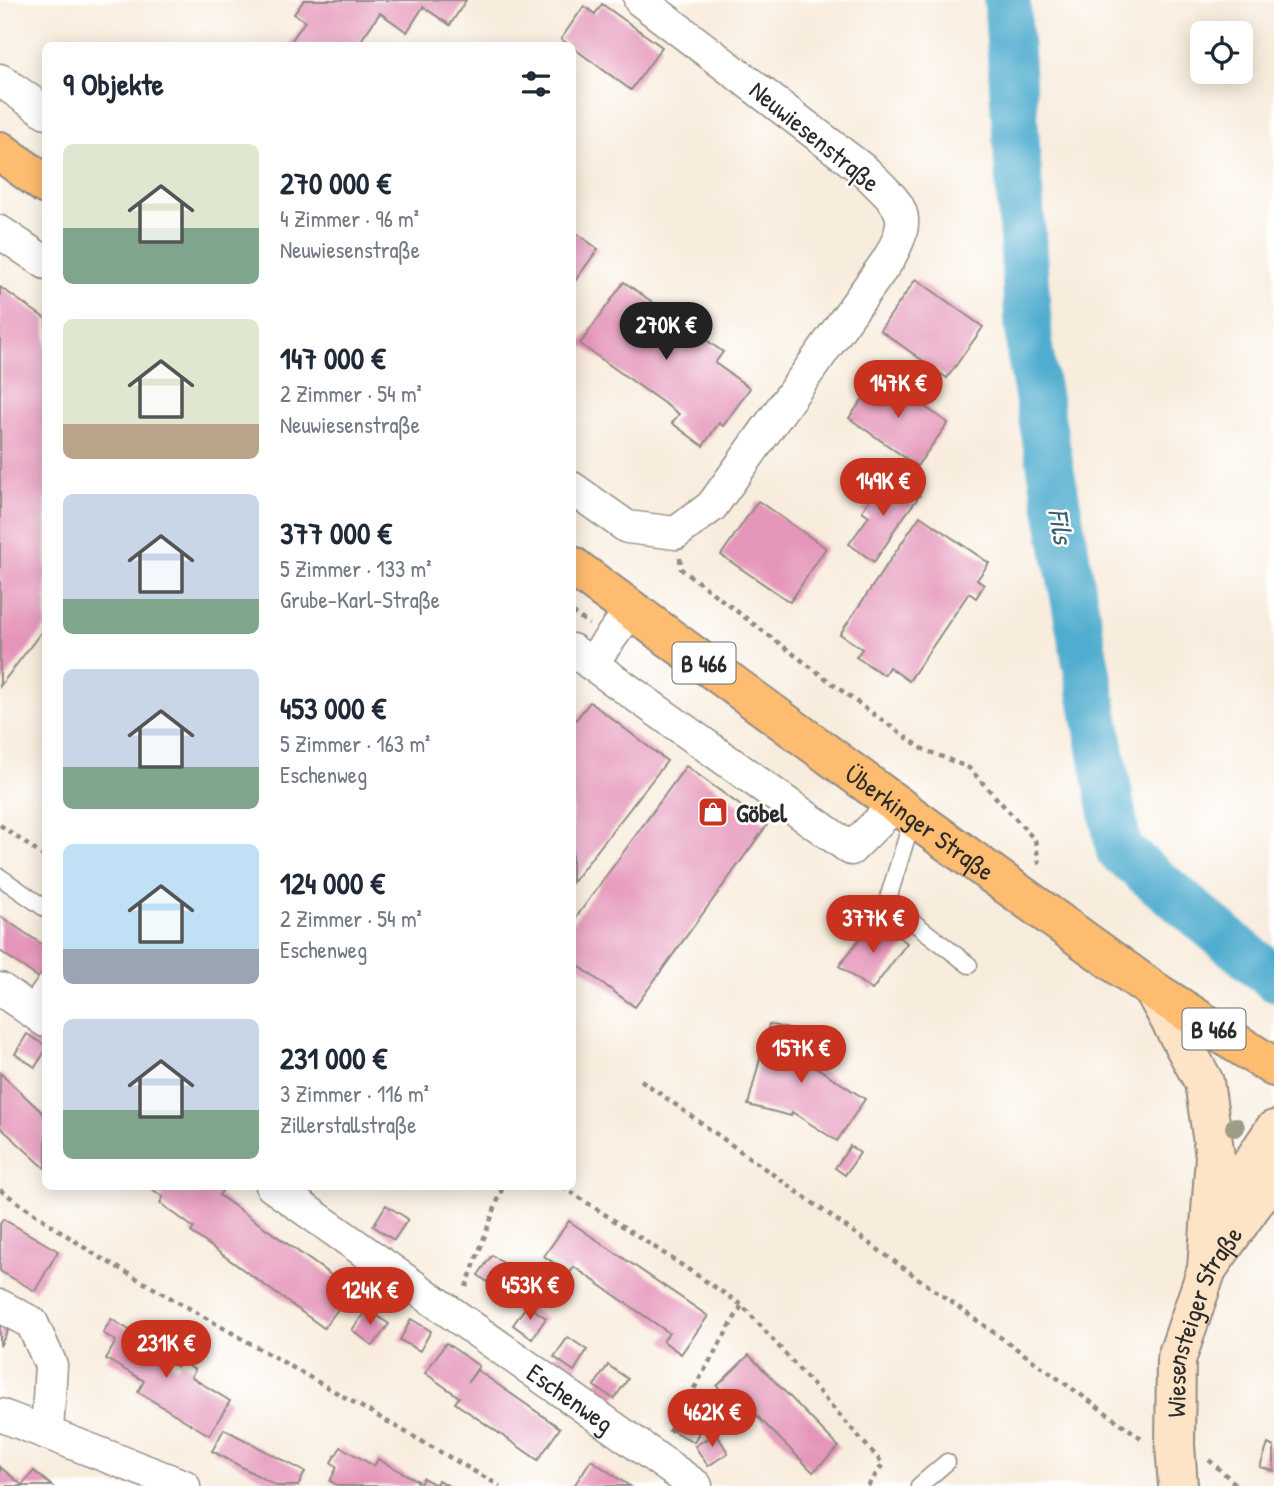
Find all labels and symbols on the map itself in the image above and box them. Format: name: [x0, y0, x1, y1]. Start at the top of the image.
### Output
street label: Neuwiesenstraße: [743, 73, 887, 199]
pin: 270K €: [609, 302, 723, 362]
pin: 147K €: [841, 360, 955, 420]
pin: 149K €: [826, 458, 940, 518]
water label: Fils: [1039, 505, 1083, 549]
road number: B 466: [672, 642, 736, 684]
street label: Überkinger Straße: [838, 756, 1002, 888]
shop icon: Göbel: [696, 795, 730, 829]
place label: Göbel: [736, 795, 788, 830]
pin: 377K €: [816, 895, 930, 955]
road number: B 466: [1182, 1009, 1246, 1050]
pin: 157K €: [744, 1026, 858, 1085]
street label: Wiesensteiger Straße: [1158, 1219, 1250, 1418]
pin: 453K €: [473, 1262, 587, 1322]
pin: 124K €: [313, 1268, 427, 1327]
pin: 231K €: [109, 1320, 223, 1380]
street label: Eschenweg: [520, 1355, 621, 1440]
pin: 462K €: [655, 1390, 769, 1449]

